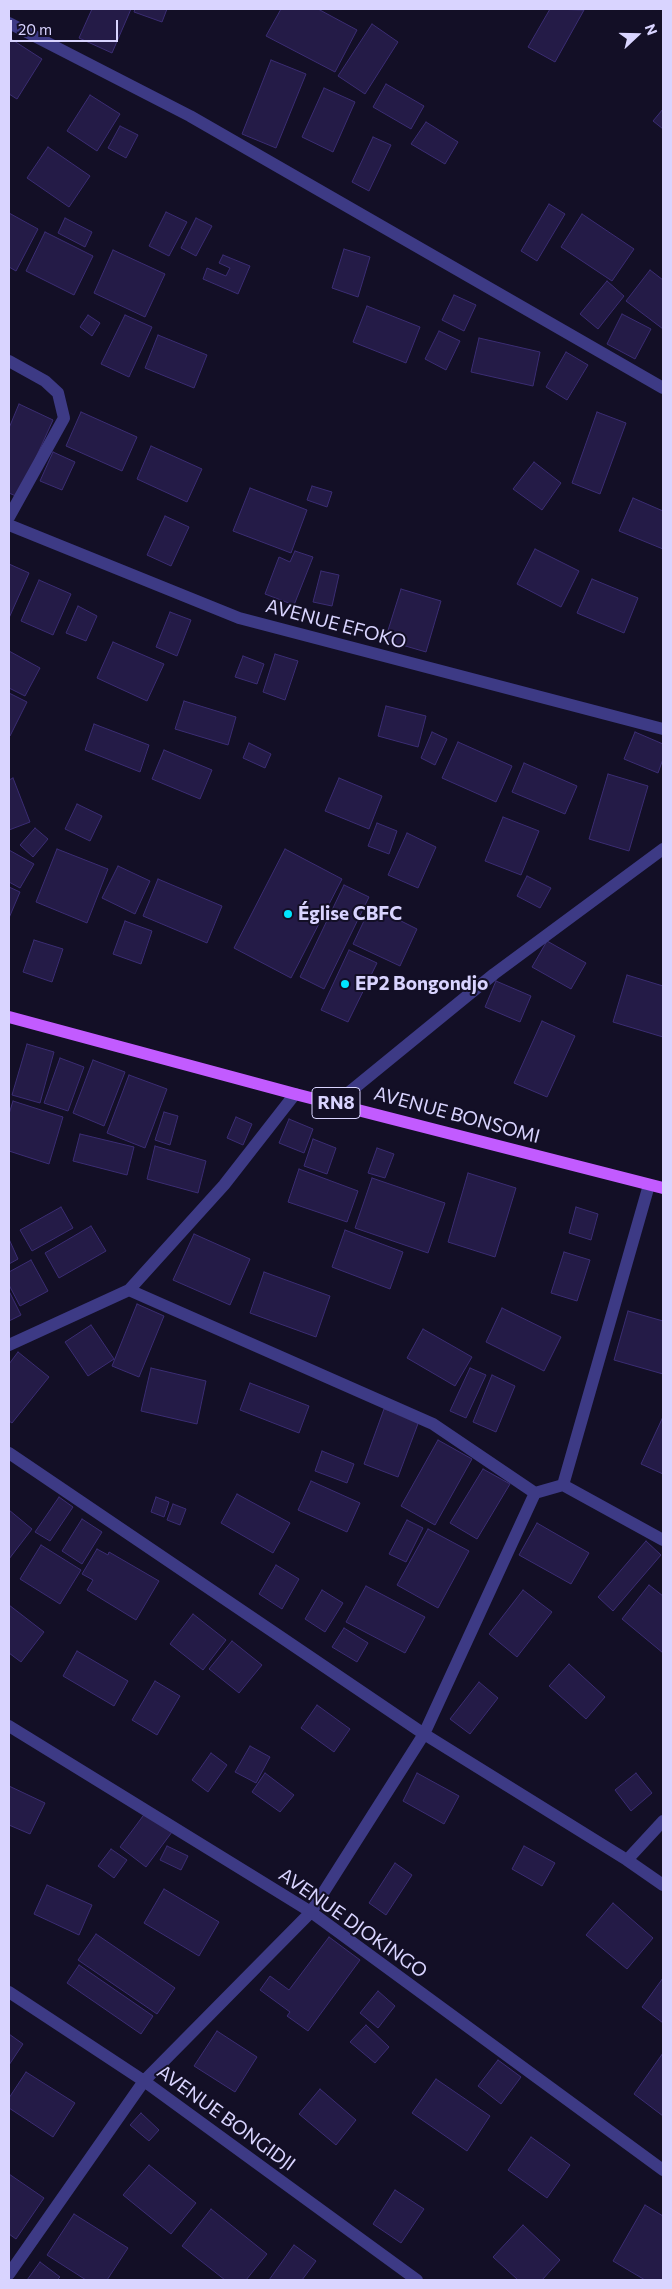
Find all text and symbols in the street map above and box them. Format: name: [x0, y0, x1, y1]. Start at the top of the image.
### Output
scale bar: [12, 10, 120, 42]
north arrow: [612, 10, 662, 60]
text: 20 m: [18, 20, 52, 38]
text: N: [642, 21, 661, 37]
street label: AVENUE EFOKO: [263, 594, 409, 654]
place label: Église CBFC: [298, 903, 402, 925]
marker: Église CBFC: [282, 908, 294, 920]
place label: EP2 Bongondjo: [355, 973, 488, 995]
marker: EP2 Bongondjo: [339, 978, 351, 990]
street label: AVENUE BONSOMI: [371, 1082, 543, 1148]
road number: RN8: [312, 1088, 360, 1118]
street label: AVENUE DJOKINGO: [274, 1863, 432, 1983]
street label: AVENUE BONGIDJI: [152, 2060, 300, 2176]

